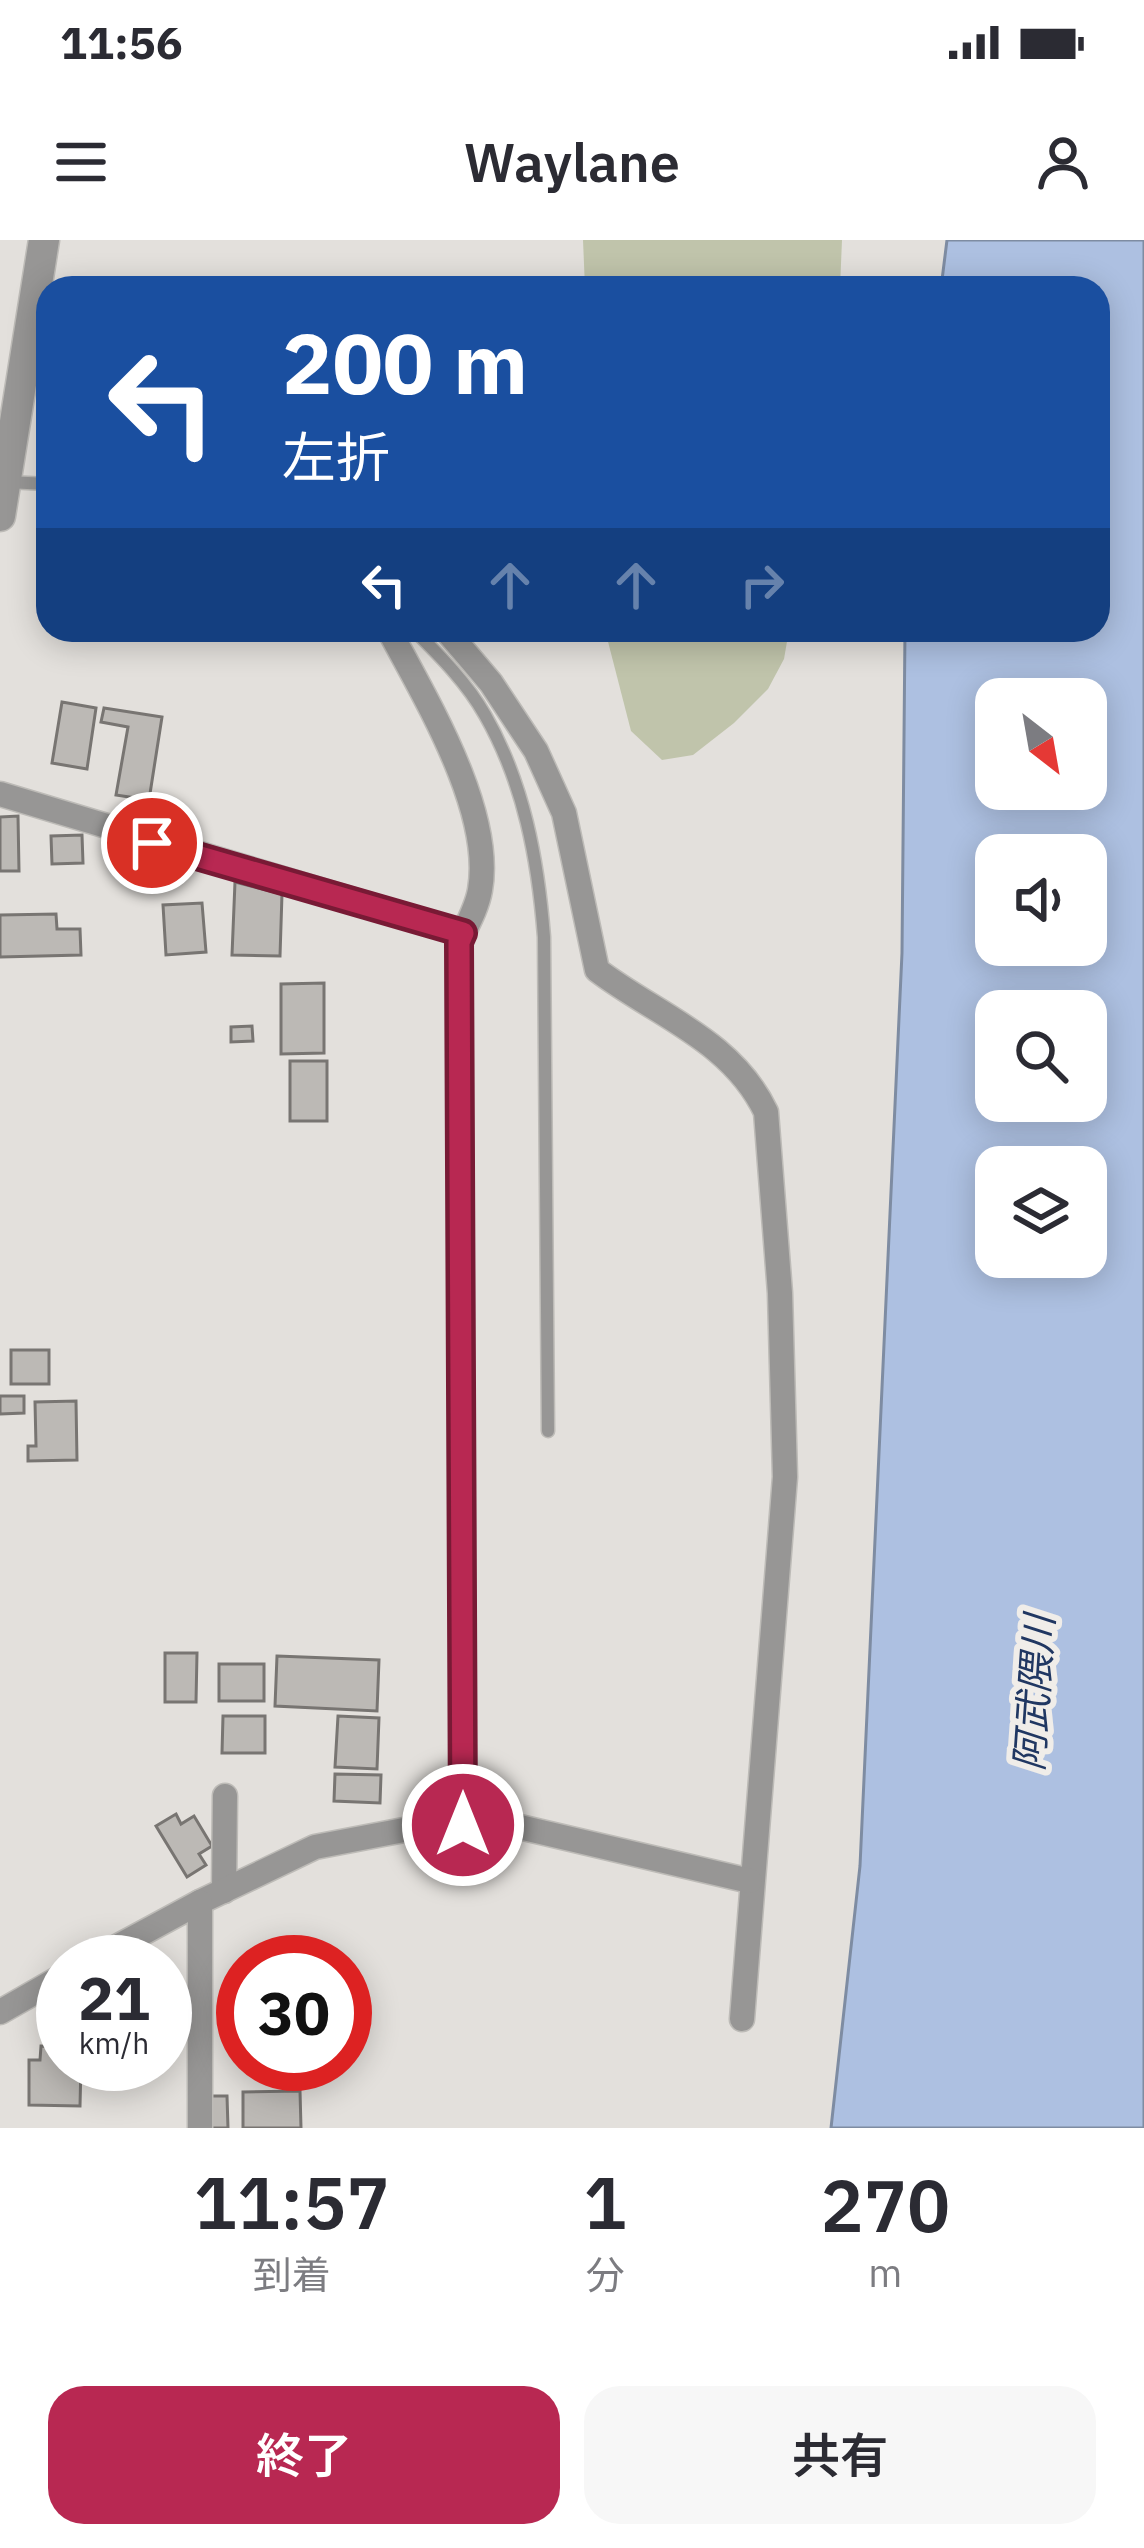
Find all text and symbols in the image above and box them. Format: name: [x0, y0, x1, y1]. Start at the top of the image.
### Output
text: 11:56: [60, 13, 183, 71]
text: Waylane: [464, 127, 680, 197]
icon: menu: [48, 129, 114, 195]
icon: person: [1030, 129, 1096, 195]
text: 200 m: [282, 308, 528, 417]
icon: left: [84, 324, 240, 480]
text: 左折: [282, 422, 390, 492]
icon: left: [351, 552, 417, 618]
icon: ahead: [477, 552, 543, 618]
icon: ahead: [603, 552, 669, 618]
icon: right: [729, 552, 795, 618]
north arrow: [975, 678, 1107, 810]
map controls: [975, 678, 1107, 1278]
pin: [101, 792, 203, 894]
icon: arrive: [119, 810, 185, 876]
button: sound: [975, 834, 1107, 966]
button: search: [975, 990, 1107, 1122]
button: layers: [975, 1146, 1107, 1278]
water label: 阿武隈川: [1003, 1609, 1065, 1773]
position arrow: [400, 1762, 526, 1888]
speed limit sign: 30: [216, 1935, 372, 2091]
text: 21: [78, 1958, 150, 2037]
text: km/h: [79, 2023, 149, 2062]
text: 11:57: [194, 2155, 390, 2249]
text: 1: [583, 2155, 627, 2249]
text: 270: [821, 2158, 950, 2252]
text: m: [868, 2247, 902, 2298]
text: 到着: [253, 2249, 331, 2300]
text: 分: [586, 2249, 625, 2300]
button: 終了: [48, 2386, 560, 2524]
button: 共有: [584, 2386, 1096, 2524]

